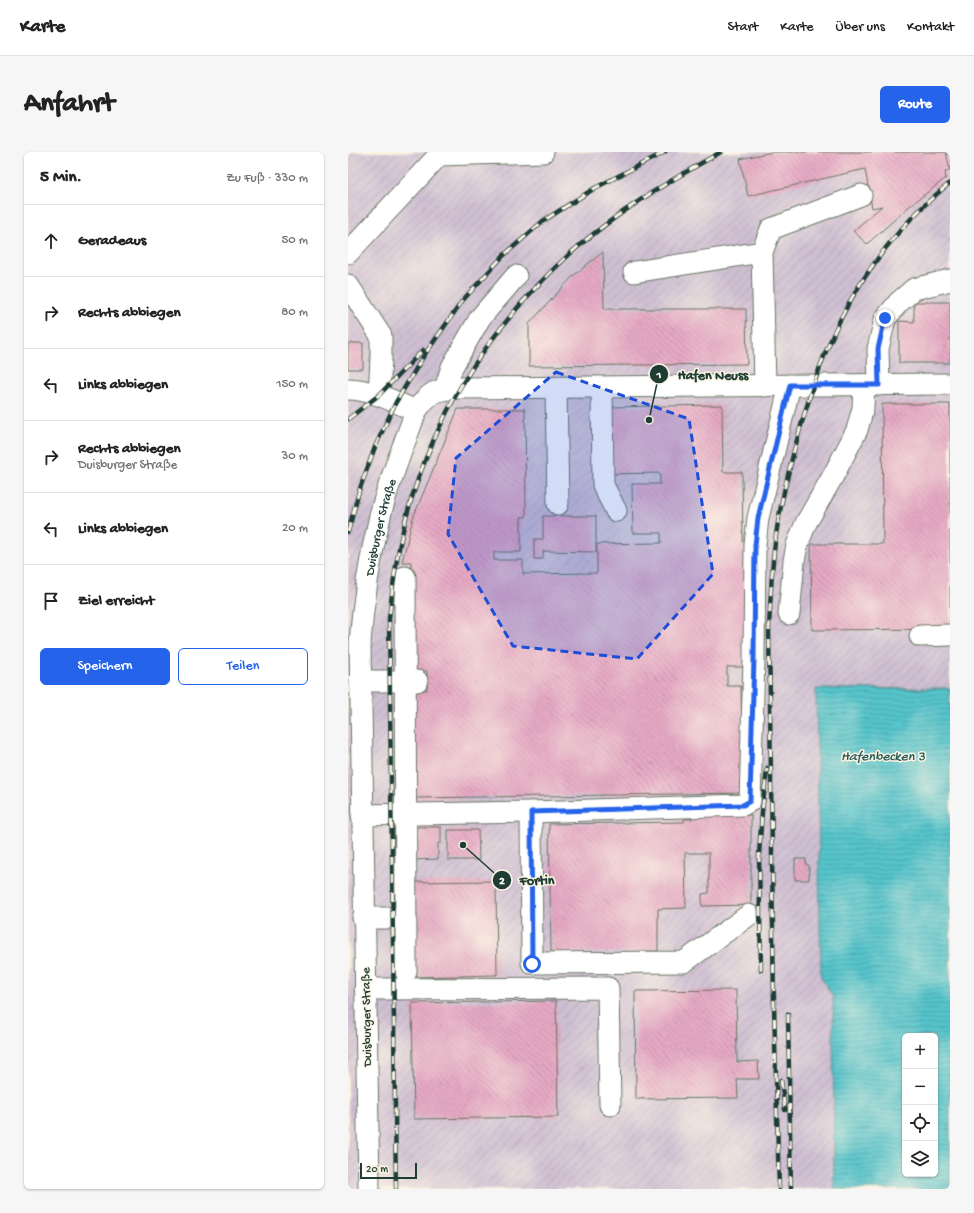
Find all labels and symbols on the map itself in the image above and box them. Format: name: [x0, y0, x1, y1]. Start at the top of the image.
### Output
route end: [876, 309, 894, 327]
callout: Hafen Neuss: [649, 361, 756, 387]
text: Hafen Neuss: [678, 368, 749, 385]
text: 1: [656, 369, 662, 383]
street label: Duisburger Straße: [363, 477, 401, 578]
water label: Hafenbecken 3: [841, 749, 926, 766]
callout: Fortin: [492, 867, 563, 893]
text: Fortin: [519, 873, 555, 890]
text: 2: [499, 875, 505, 889]
route start: [523, 955, 541, 973]
street label: Duisburger Straße: [359, 967, 376, 1068]
scale bar: [360, 1161, 417, 1180]

